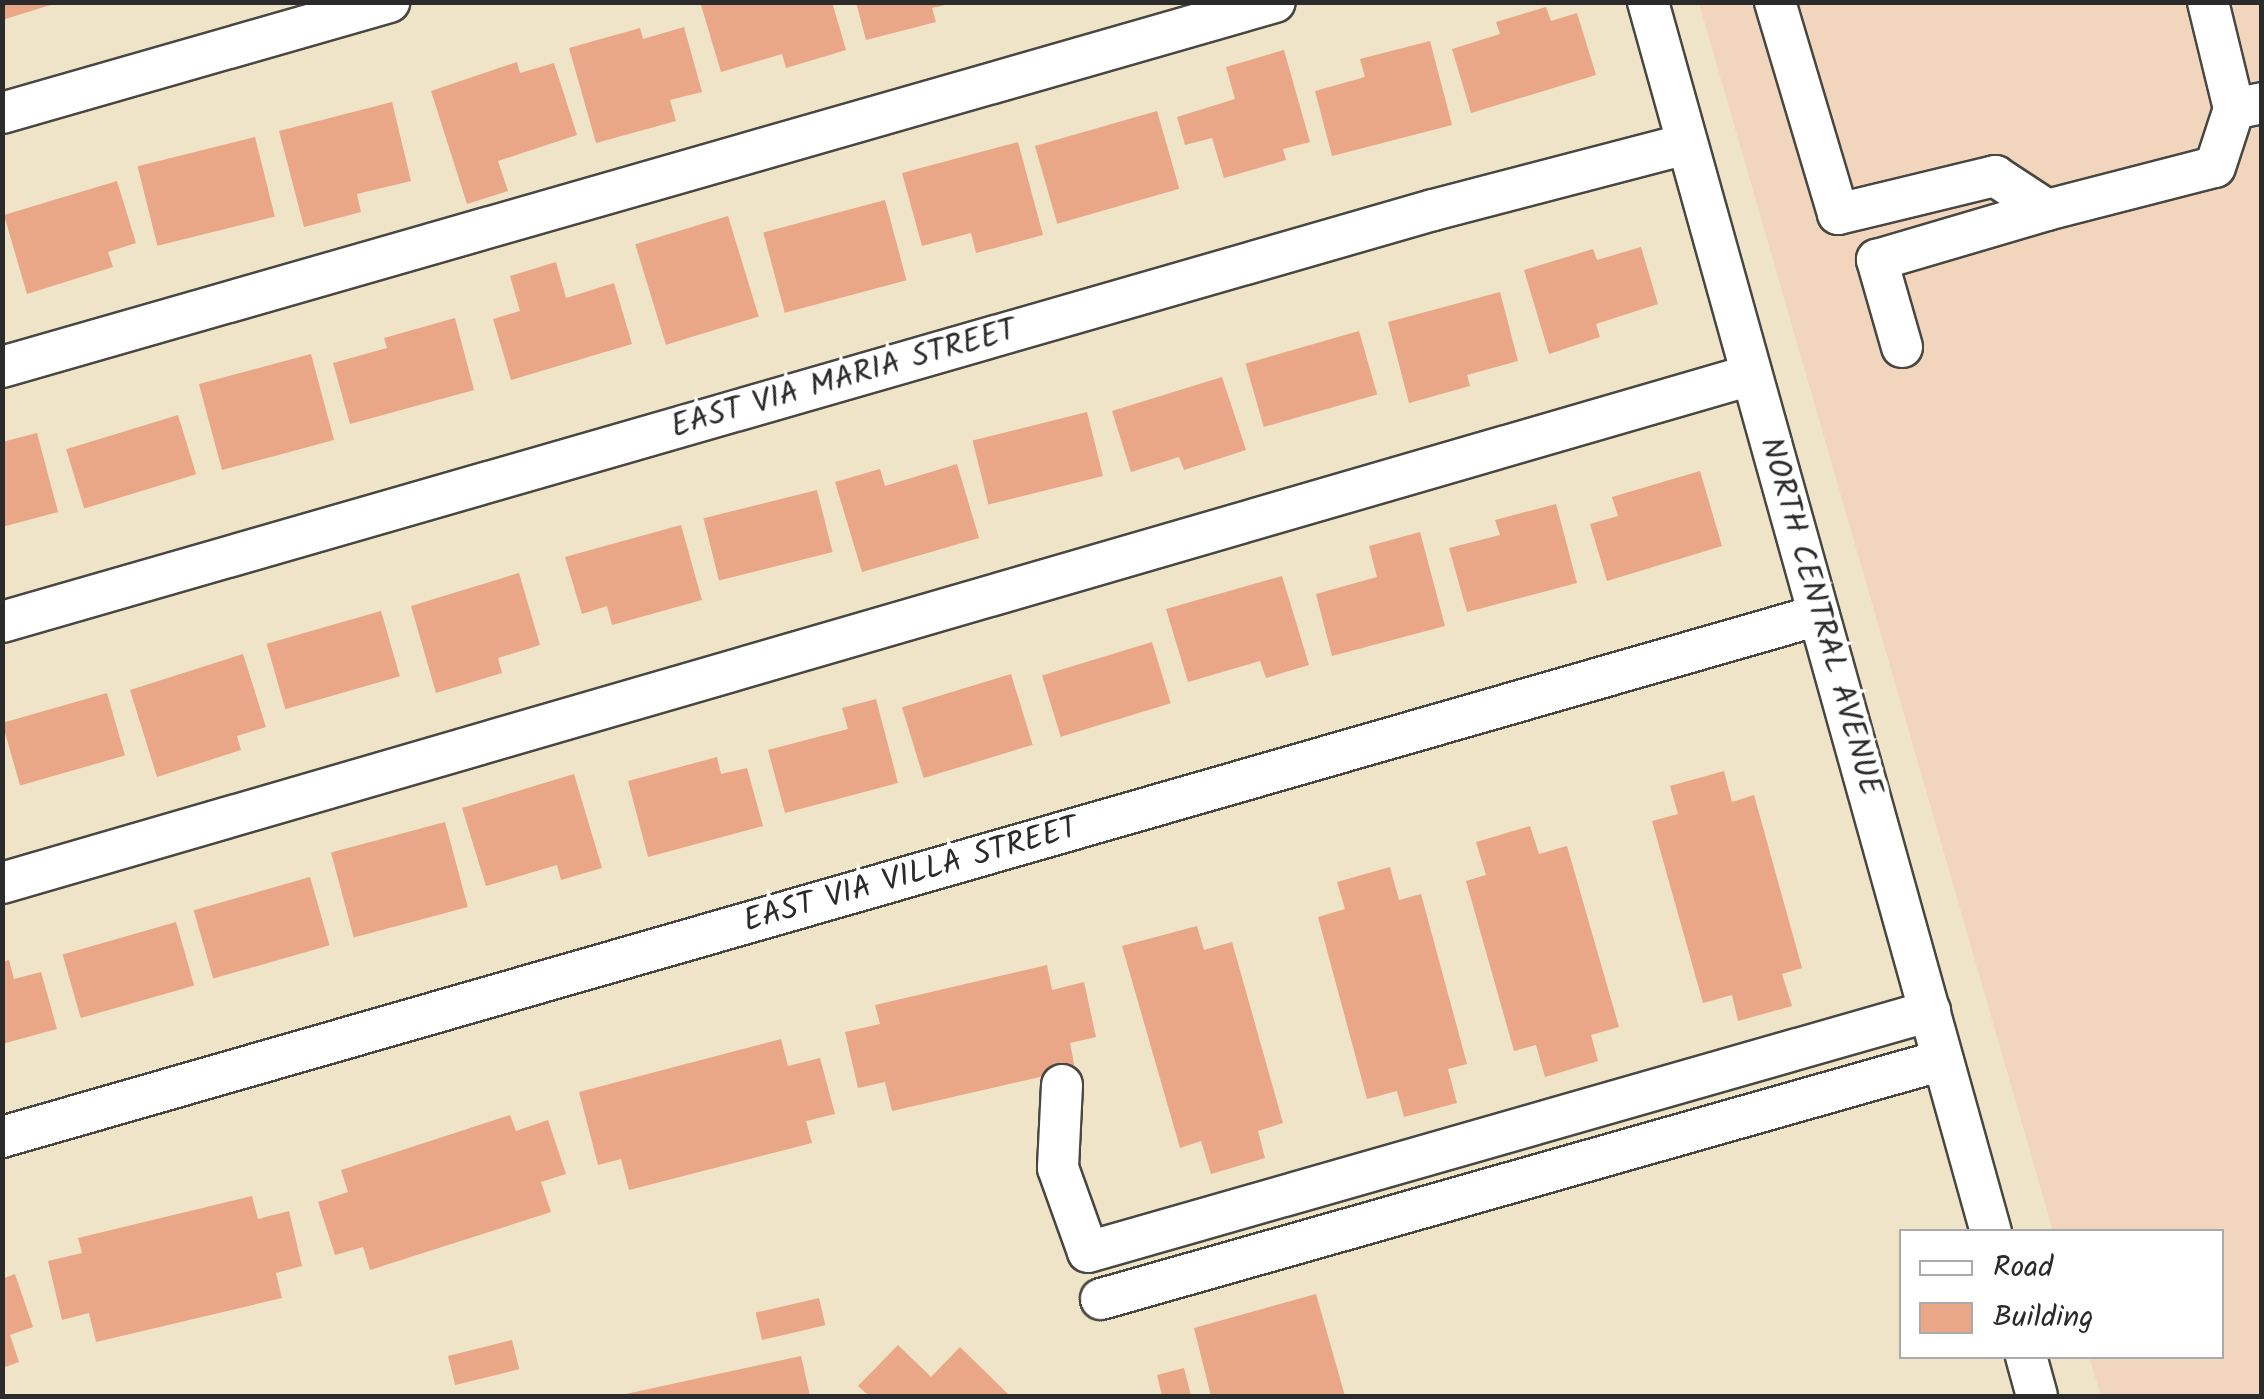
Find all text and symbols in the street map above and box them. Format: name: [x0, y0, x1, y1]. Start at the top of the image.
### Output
street label: EAST VIA MARIA STREET: [667, 312, 1021, 448]
street label: NORTH CENTRAL AVENUE: [1749, 433, 1889, 801]
street label: EAST VIA VILLA STREET: [739, 810, 1083, 942]
legend: [1899, 1229, 2224, 1359]
text: Road: [1993, 1244, 2053, 1292]
text: Building: [1993, 1294, 2093, 1342]

